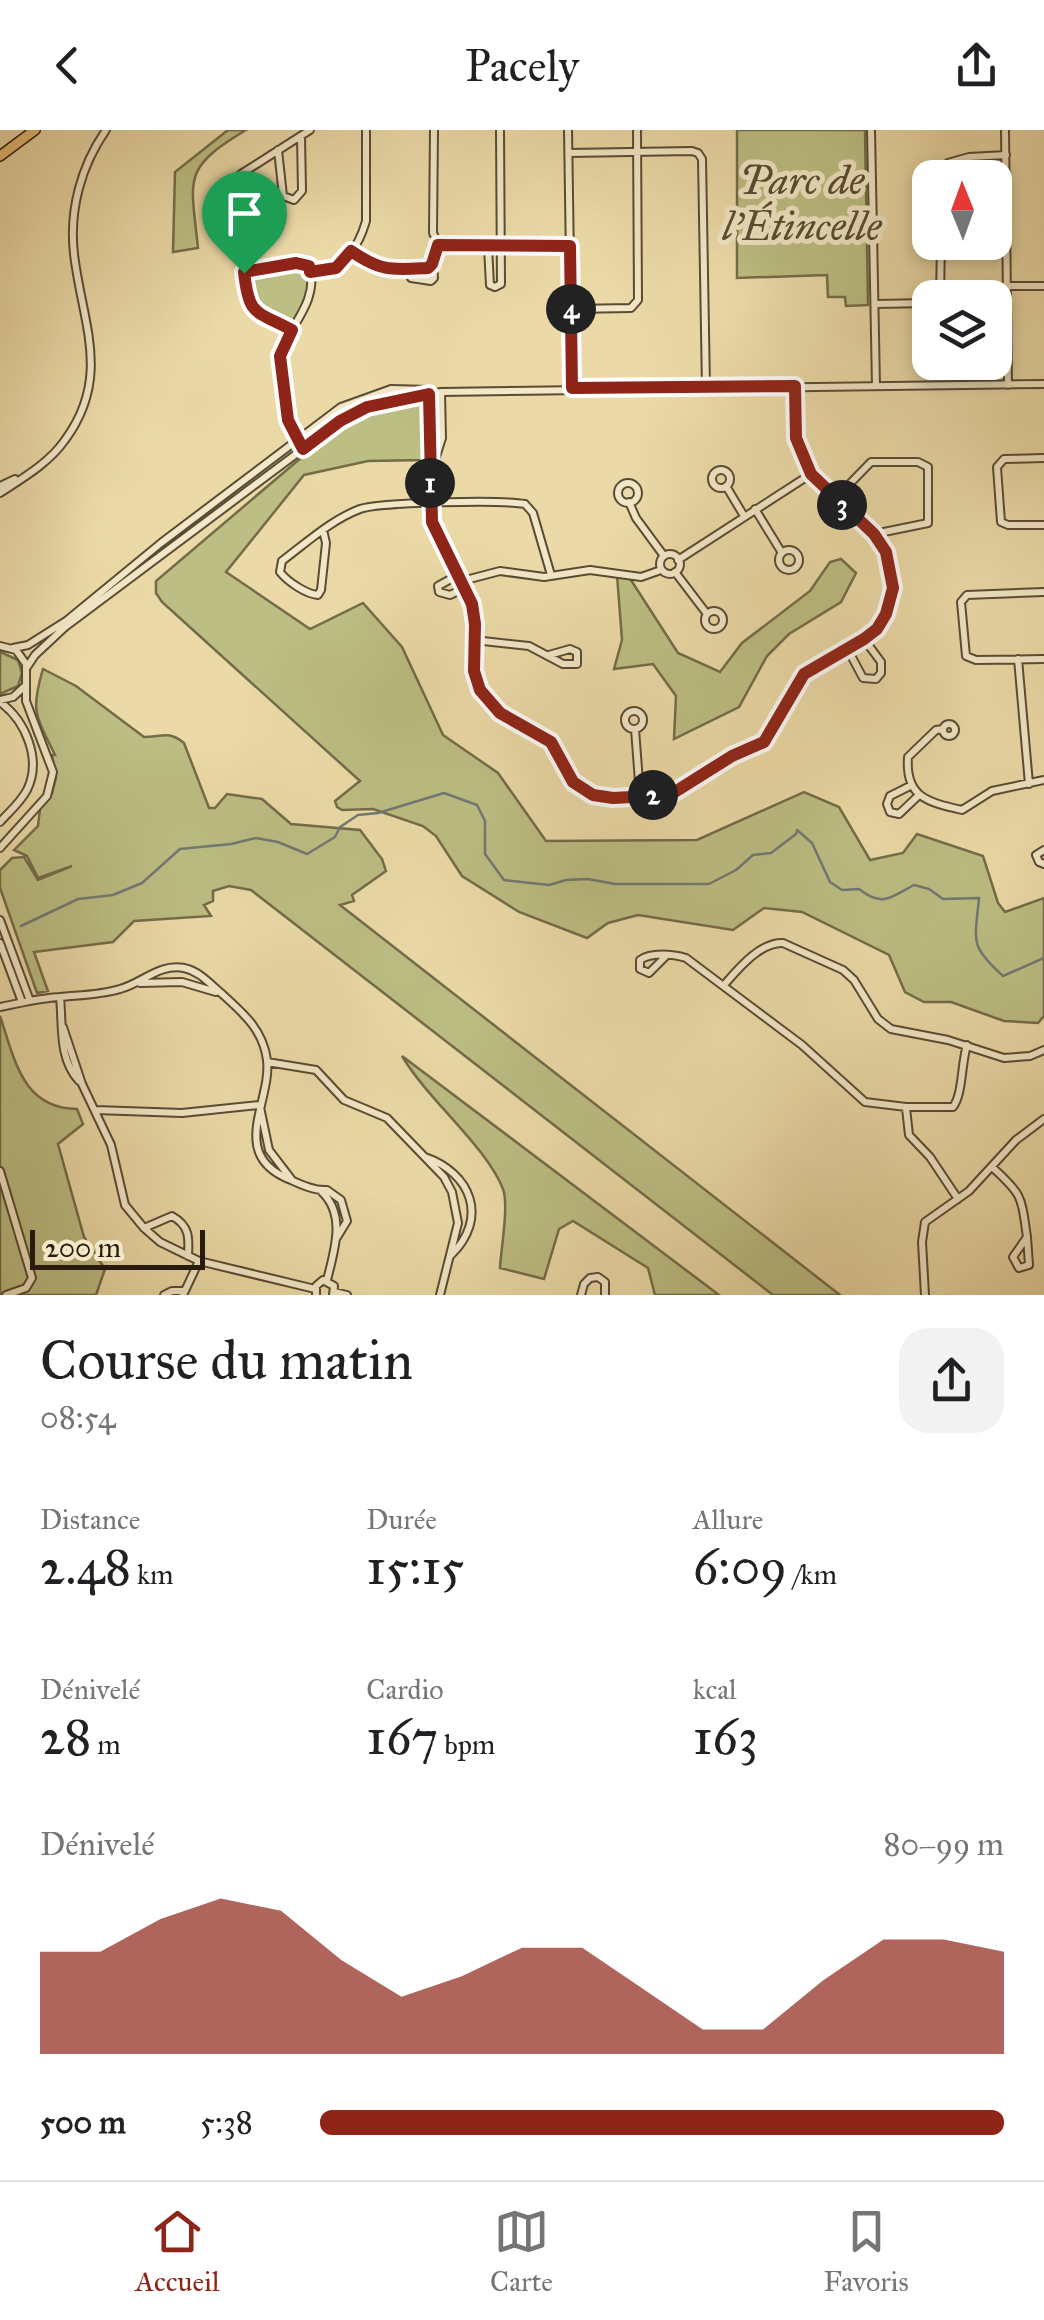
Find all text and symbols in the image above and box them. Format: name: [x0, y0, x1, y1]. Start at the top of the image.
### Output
icon: back: [40, 38, 95, 93]
text: Pacely: [465, 38, 579, 93]
icon: share: [949, 38, 1004, 93]
park label: Parc de l'Étincelle: [722, 156, 883, 251]
north arrow: [912, 160, 1012, 260]
map controls: [912, 160, 1012, 380]
pin: [202, 171, 287, 274]
icon: arrive: [217, 186, 272, 241]
button: layers: [912, 280, 1012, 380]
pin: 4: [546, 284, 596, 334]
text: 4: [563, 291, 579, 326]
pin: 1: [405, 458, 455, 508]
text: 1: [424, 465, 436, 500]
pin: 3: [817, 480, 867, 530]
text: 3: [836, 487, 848, 522]
pin: 2: [628, 770, 678, 820]
text: 2: [646, 777, 660, 812]
scale bar: [30, 1225, 205, 1270]
text: 200 m: [45, 1230, 121, 1265]
text: Course du matin: [40, 1327, 413, 1394]
button: share: [899, 1328, 1004, 1433]
text: 08:54: [40, 1398, 116, 1437]
text: Distance: [40, 1502, 140, 1537]
text: Durée: [366, 1502, 437, 1537]
text: Allure: [693, 1502, 763, 1537]
text: 2.48: [40, 1537, 131, 1598]
text: 15:15: [366, 1537, 464, 1598]
text: 6:09: [693, 1537, 787, 1598]
text: km: [131, 1557, 174, 1592]
text: /km: [787, 1557, 837, 1592]
text: Dénivelé: [40, 1672, 140, 1707]
text: Cardio: [366, 1672, 444, 1707]
text: kcal: [693, 1672, 737, 1707]
text: 28: [40, 1707, 91, 1768]
text: 167: [366, 1707, 438, 1768]
text: 163: [693, 1707, 758, 1768]
text: m: [91, 1727, 121, 1762]
text: bpm: [438, 1727, 495, 1762]
text: Dénivelé: [40, 1825, 155, 1864]
text: 80–99 m: [883, 1825, 1004, 1864]
text: 500 m: [40, 2103, 126, 2142]
text: 5:38: [200, 2103, 253, 2142]
tab: Accueil: [135, 2204, 219, 2299]
tab: Carte: [490, 2204, 553, 2299]
tab: Favoris: [824, 2204, 909, 2299]

